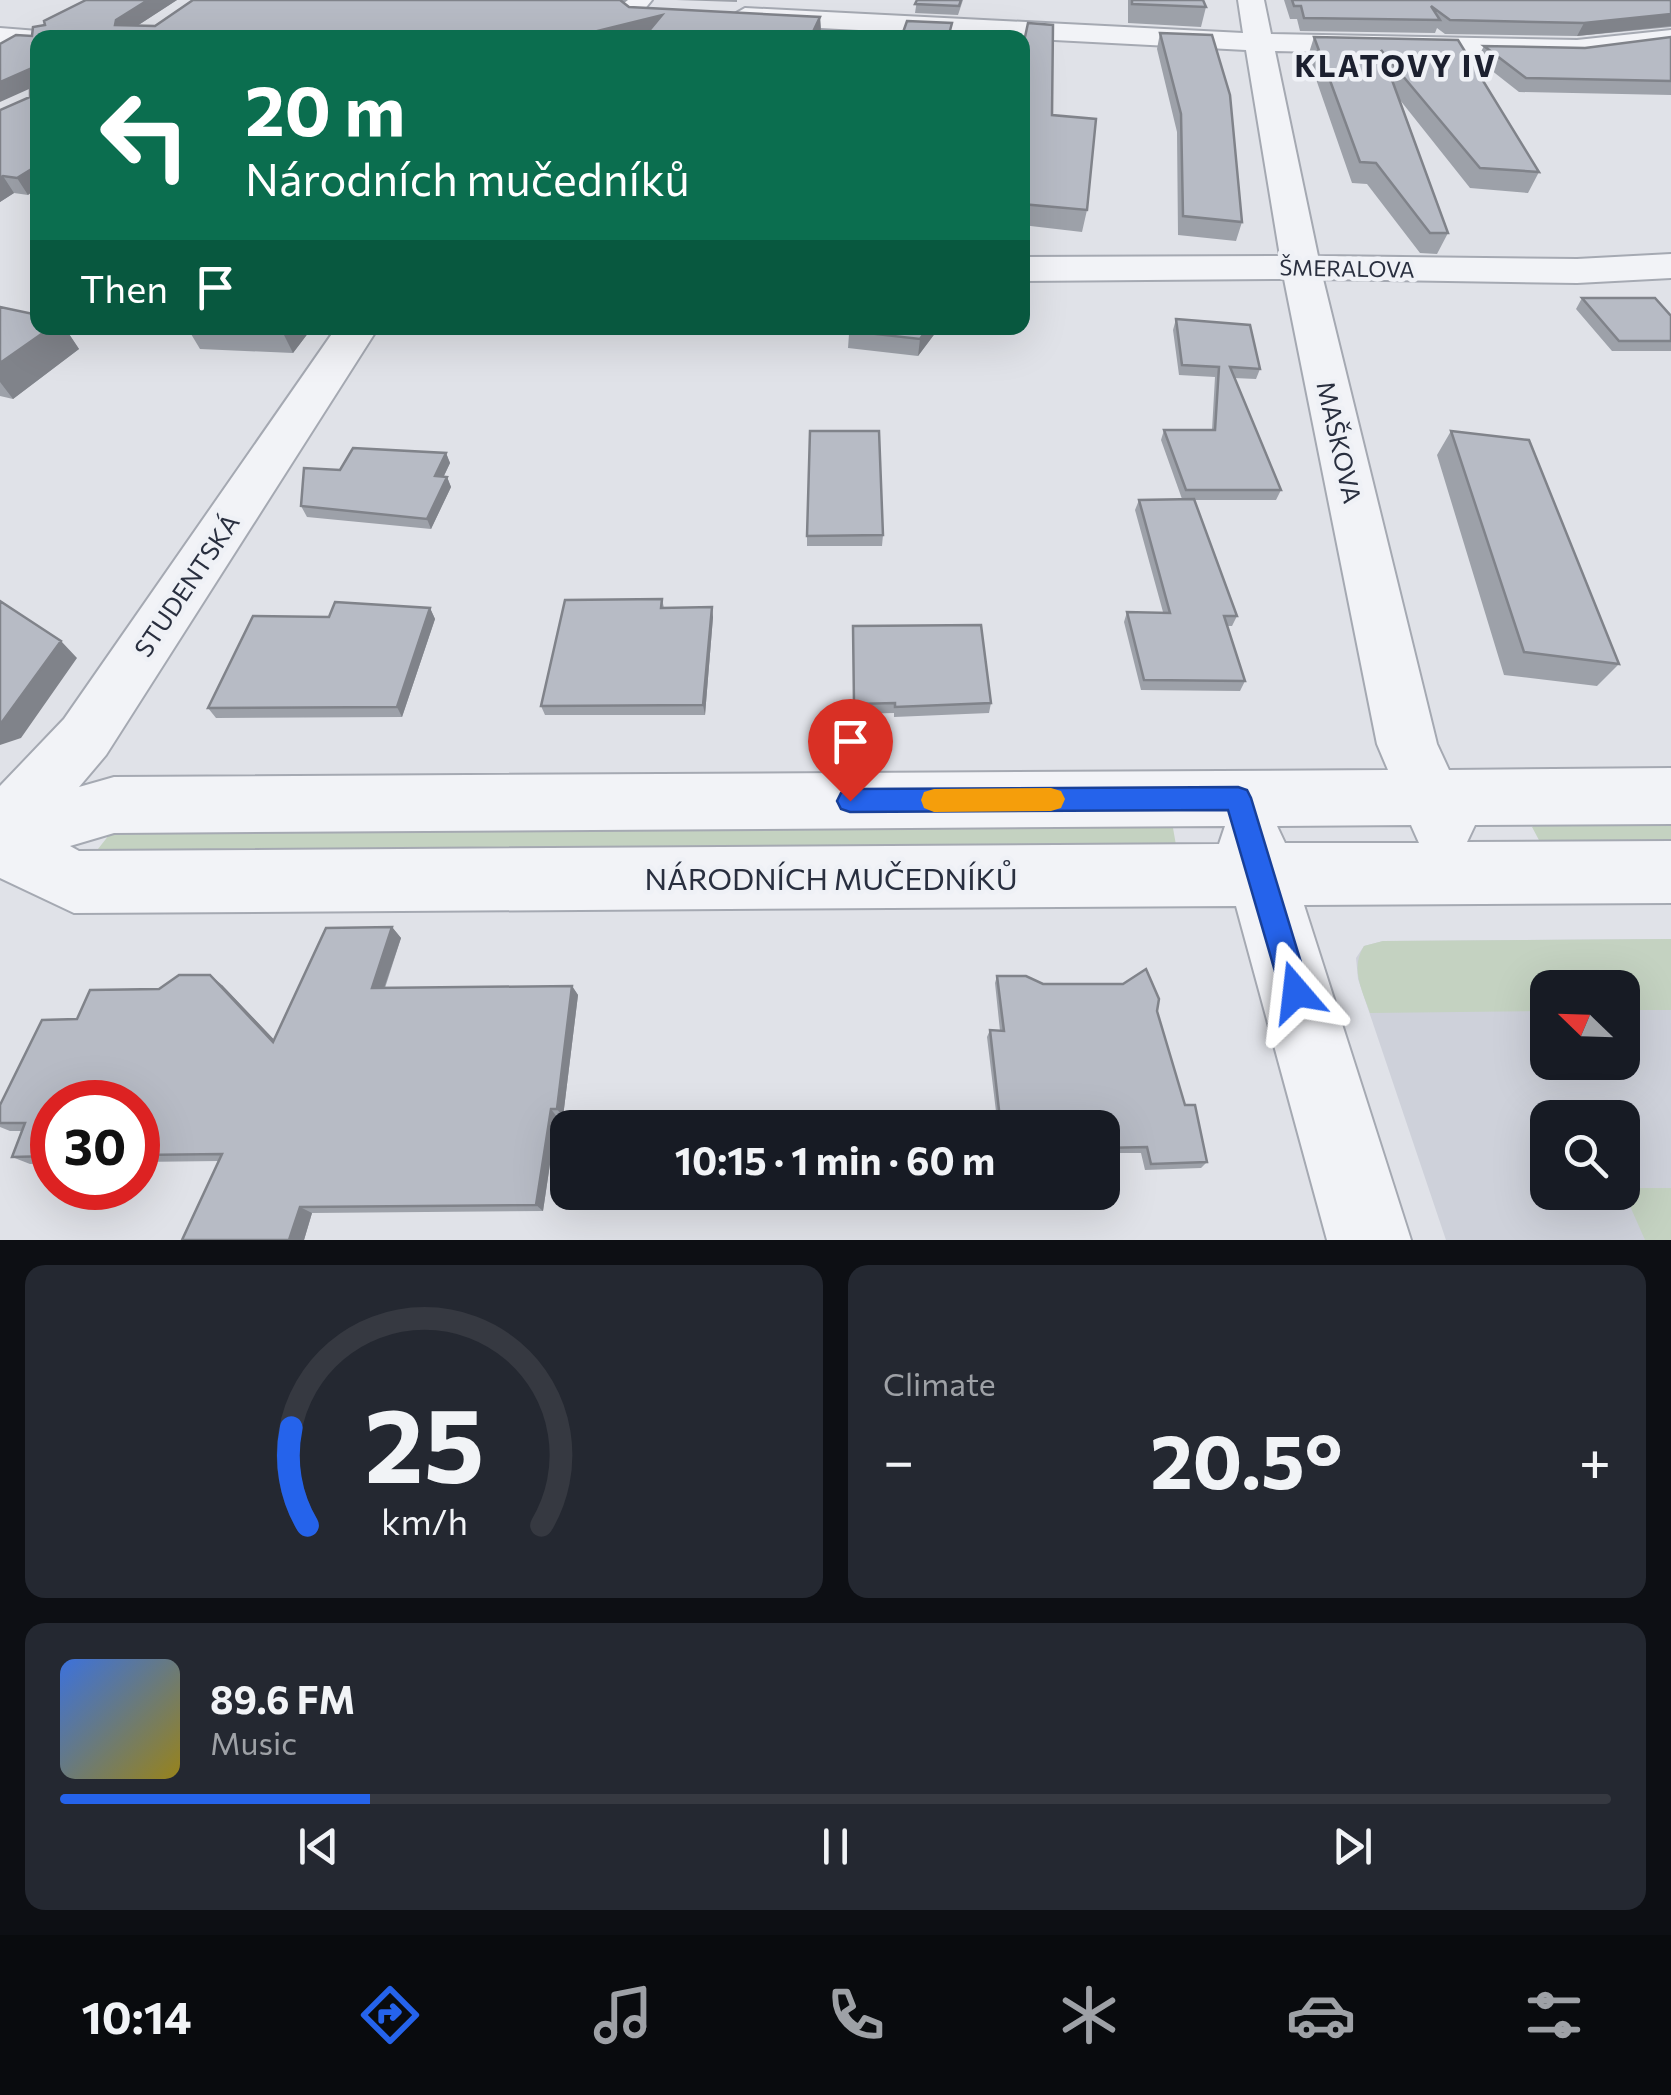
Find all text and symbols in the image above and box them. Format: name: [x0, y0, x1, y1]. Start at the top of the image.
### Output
district label: KLATOVY IV: [1294, 46, 1498, 83]
text: 20 m: [245, 65, 405, 150]
icon: left: [80, 70, 210, 200]
text: Národních mučedníků: [245, 150, 690, 205]
street label: ŠMERALOVA: [1279, 253, 1415, 283]
icon: arrive: [188, 260, 243, 315]
text: Then: [80, 264, 168, 311]
street label: MAŠKOVA: [1311, 378, 1369, 506]
street label: STUDENTSKÁ: [127, 508, 245, 662]
pin: [808, 699, 893, 802]
icon: arrive: [823, 714, 878, 769]
street label: NÁRODNÍCH MUČEDNÍKŮ: [644, 859, 1018, 896]
position arrow: [1244, 940, 1348, 1044]
north arrow: [1530, 970, 1640, 1080]
map controls: [1530, 970, 1640, 1210]
speed limit sign: 30: [30, 1080, 160, 1210]
button: search: [1530, 1100, 1640, 1210]
text: 10:15 · 1 min · 60 m: [675, 1136, 995, 1183]
text: Climate: [883, 1363, 996, 1403]
text: 25: [364, 1377, 484, 1504]
text: 20.5°: [1150, 1413, 1343, 1504]
text: −: [883, 1425, 914, 1492]
text: +: [1579, 1425, 1611, 1492]
text: km/h: [381, 1499, 467, 1542]
text: 89.6 FM: [210, 1675, 355, 1722]
text: Music: [210, 1722, 297, 1762]
icon: previous: [291, 1819, 346, 1874]
icon: pause: [808, 1819, 863, 1874]
icon: next: [1325, 1819, 1380, 1874]
icon: directions: [355, 1980, 425, 2050]
icon: music: [588, 1980, 658, 2050]
icon: phone: [821, 1980, 891, 2050]
icon: climate: [1054, 1980, 1124, 2050]
icon: car: [1286, 1980, 1356, 2050]
icon: filters: [1519, 1980, 1589, 2050]
text: 10:14: [81, 1988, 192, 2043]

